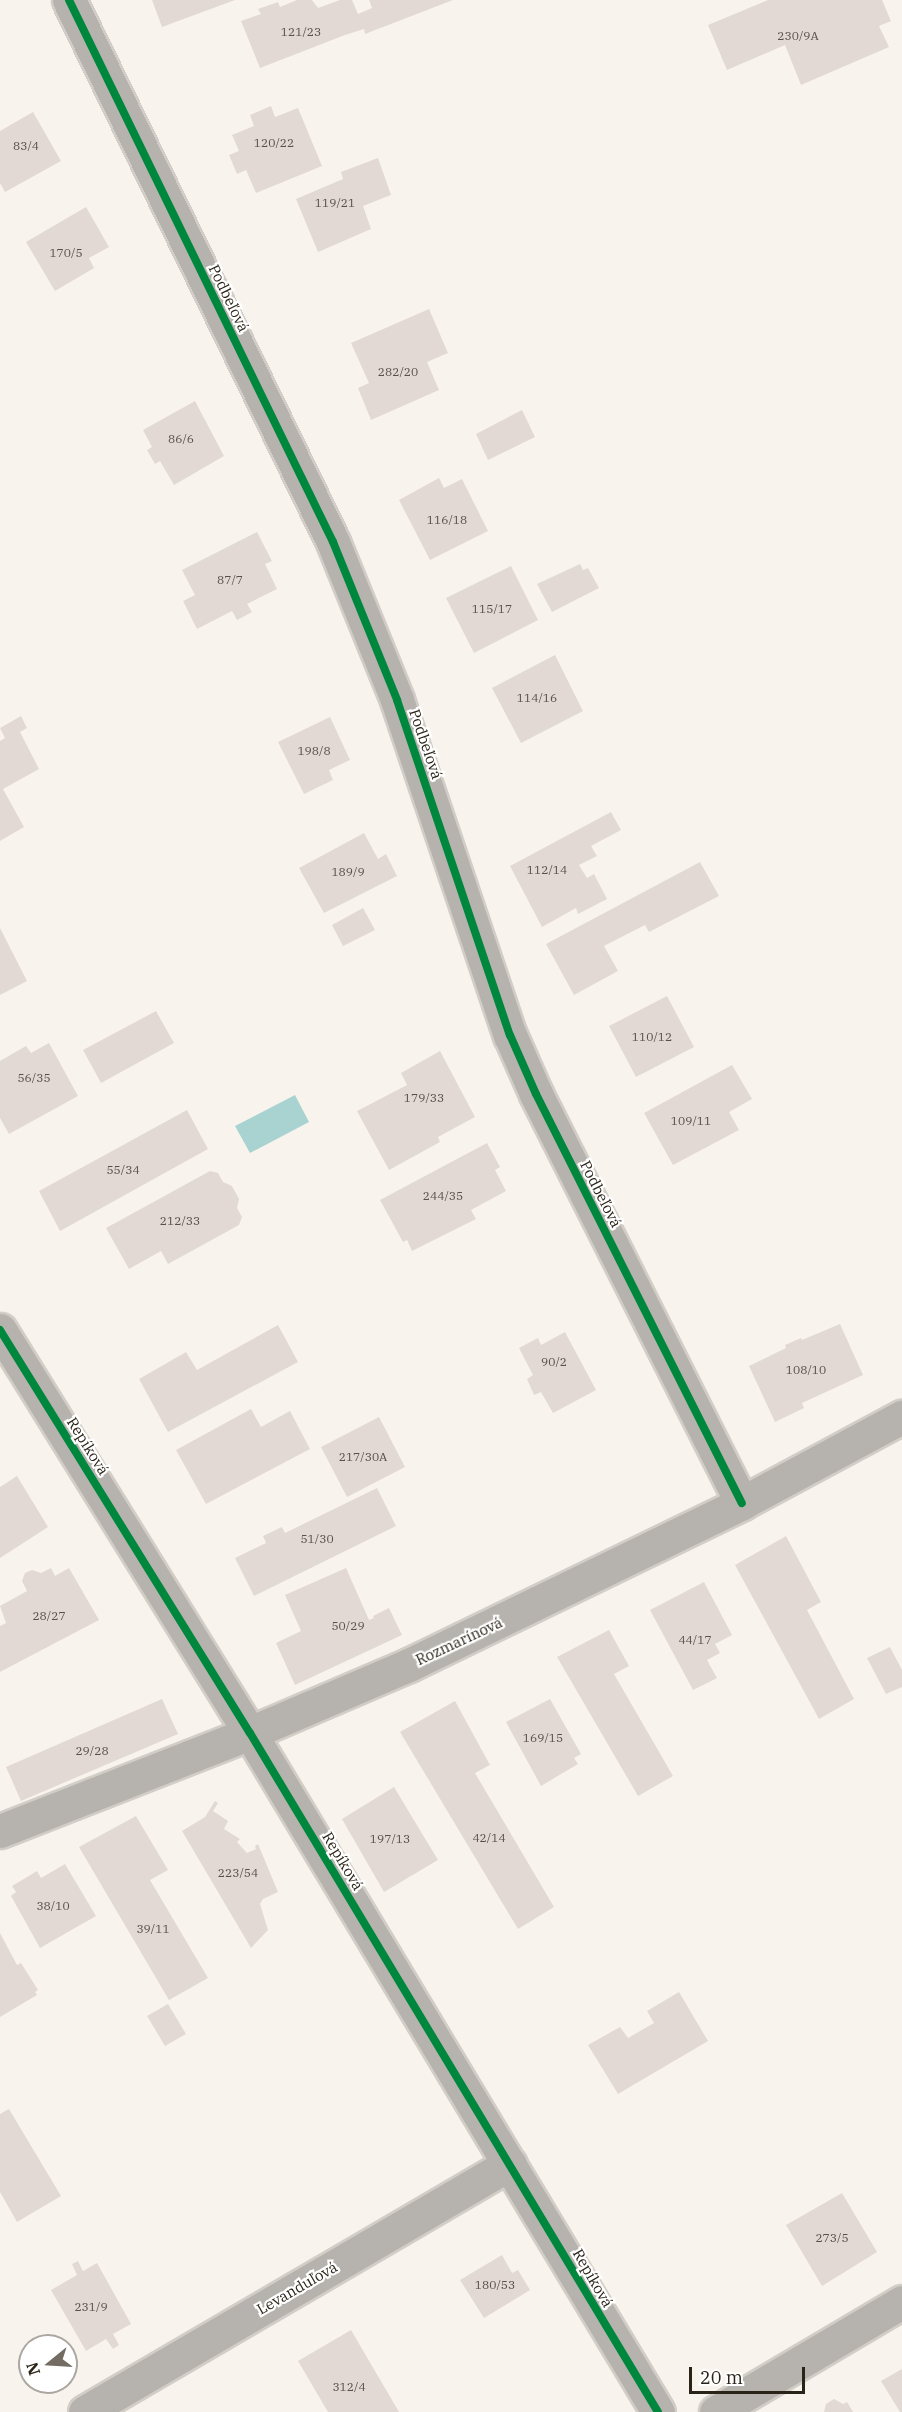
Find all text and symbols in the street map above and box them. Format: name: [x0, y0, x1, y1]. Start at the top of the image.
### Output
house number: 121/23: [281, 25, 321, 39]
house number: 230/9A: [777, 29, 819, 43]
house number: 120/22: [254, 136, 294, 150]
house number: 83/4: [13, 139, 39, 153]
house number: 119/21: [315, 196, 355, 210]
house number: 170/5: [49, 246, 83, 260]
street label: Podbeľová: [205, 261, 253, 335]
house number: 282/20: [378, 365, 418, 379]
house number: 86/6: [168, 432, 194, 446]
house number: 116/18: [427, 513, 467, 527]
house number: 87/7: [217, 573, 243, 587]
house number: 115/17: [472, 602, 512, 616]
house number: 114/16: [517, 691, 557, 705]
street label: Podbeľová: [406, 707, 446, 781]
house number: 198/8: [297, 744, 331, 758]
house number: 112/14: [527, 863, 567, 877]
house number: 189/9: [331, 865, 365, 879]
house number: 110/12: [632, 1030, 672, 1044]
house number: 56/35: [17, 1071, 51, 1085]
house number: 179/33: [404, 1091, 444, 1105]
house number: 109/11: [671, 1114, 711, 1128]
street label: Podbeľová: [576, 1157, 626, 1231]
house number: 55/34: [106, 1163, 140, 1177]
house number: 244/35: [423, 1189, 463, 1203]
house number: 212/33: [160, 1214, 200, 1228]
house number: 90/2: [541, 1355, 567, 1369]
house number: 108/10: [786, 1363, 826, 1377]
street label: Repíková: [63, 1414, 113, 1478]
house number: 217/30A: [339, 1450, 387, 1464]
house number: 51/30: [300, 1532, 334, 1546]
house number: 28/27: [32, 1609, 66, 1623]
street label: Rozmarínová: [413, 1613, 505, 1669]
house number: 50/29: [331, 1619, 365, 1633]
house number: 44/17: [678, 1633, 712, 1647]
house number: 169/15: [523, 1731, 563, 1745]
house number: 29/28: [75, 1744, 109, 1758]
street label: Repíková: [319, 1829, 367, 1893]
house number: 42/14: [472, 1831, 506, 1845]
house number: 197/13: [370, 1832, 410, 1846]
house number: 223/54: [218, 1866, 258, 1880]
house number: 38/10: [36, 1899, 70, 1913]
house number: 39/11: [136, 1922, 170, 1936]
house number: 273/5: [815, 2231, 849, 2245]
street label: Repíková: [569, 2245, 617, 2311]
street label: Levanduľová: [254, 2258, 340, 2318]
house number: 180/53: [475, 2278, 515, 2292]
house number: 231/9: [74, 2300, 108, 2314]
north arrow: [18, 2334, 78, 2394]
scale bar: [692, 2355, 808, 2393]
text: N: [21, 2360, 44, 2378]
text: 20 m: [700, 2366, 743, 2389]
house number: 312/4: [332, 2380, 366, 2394]

